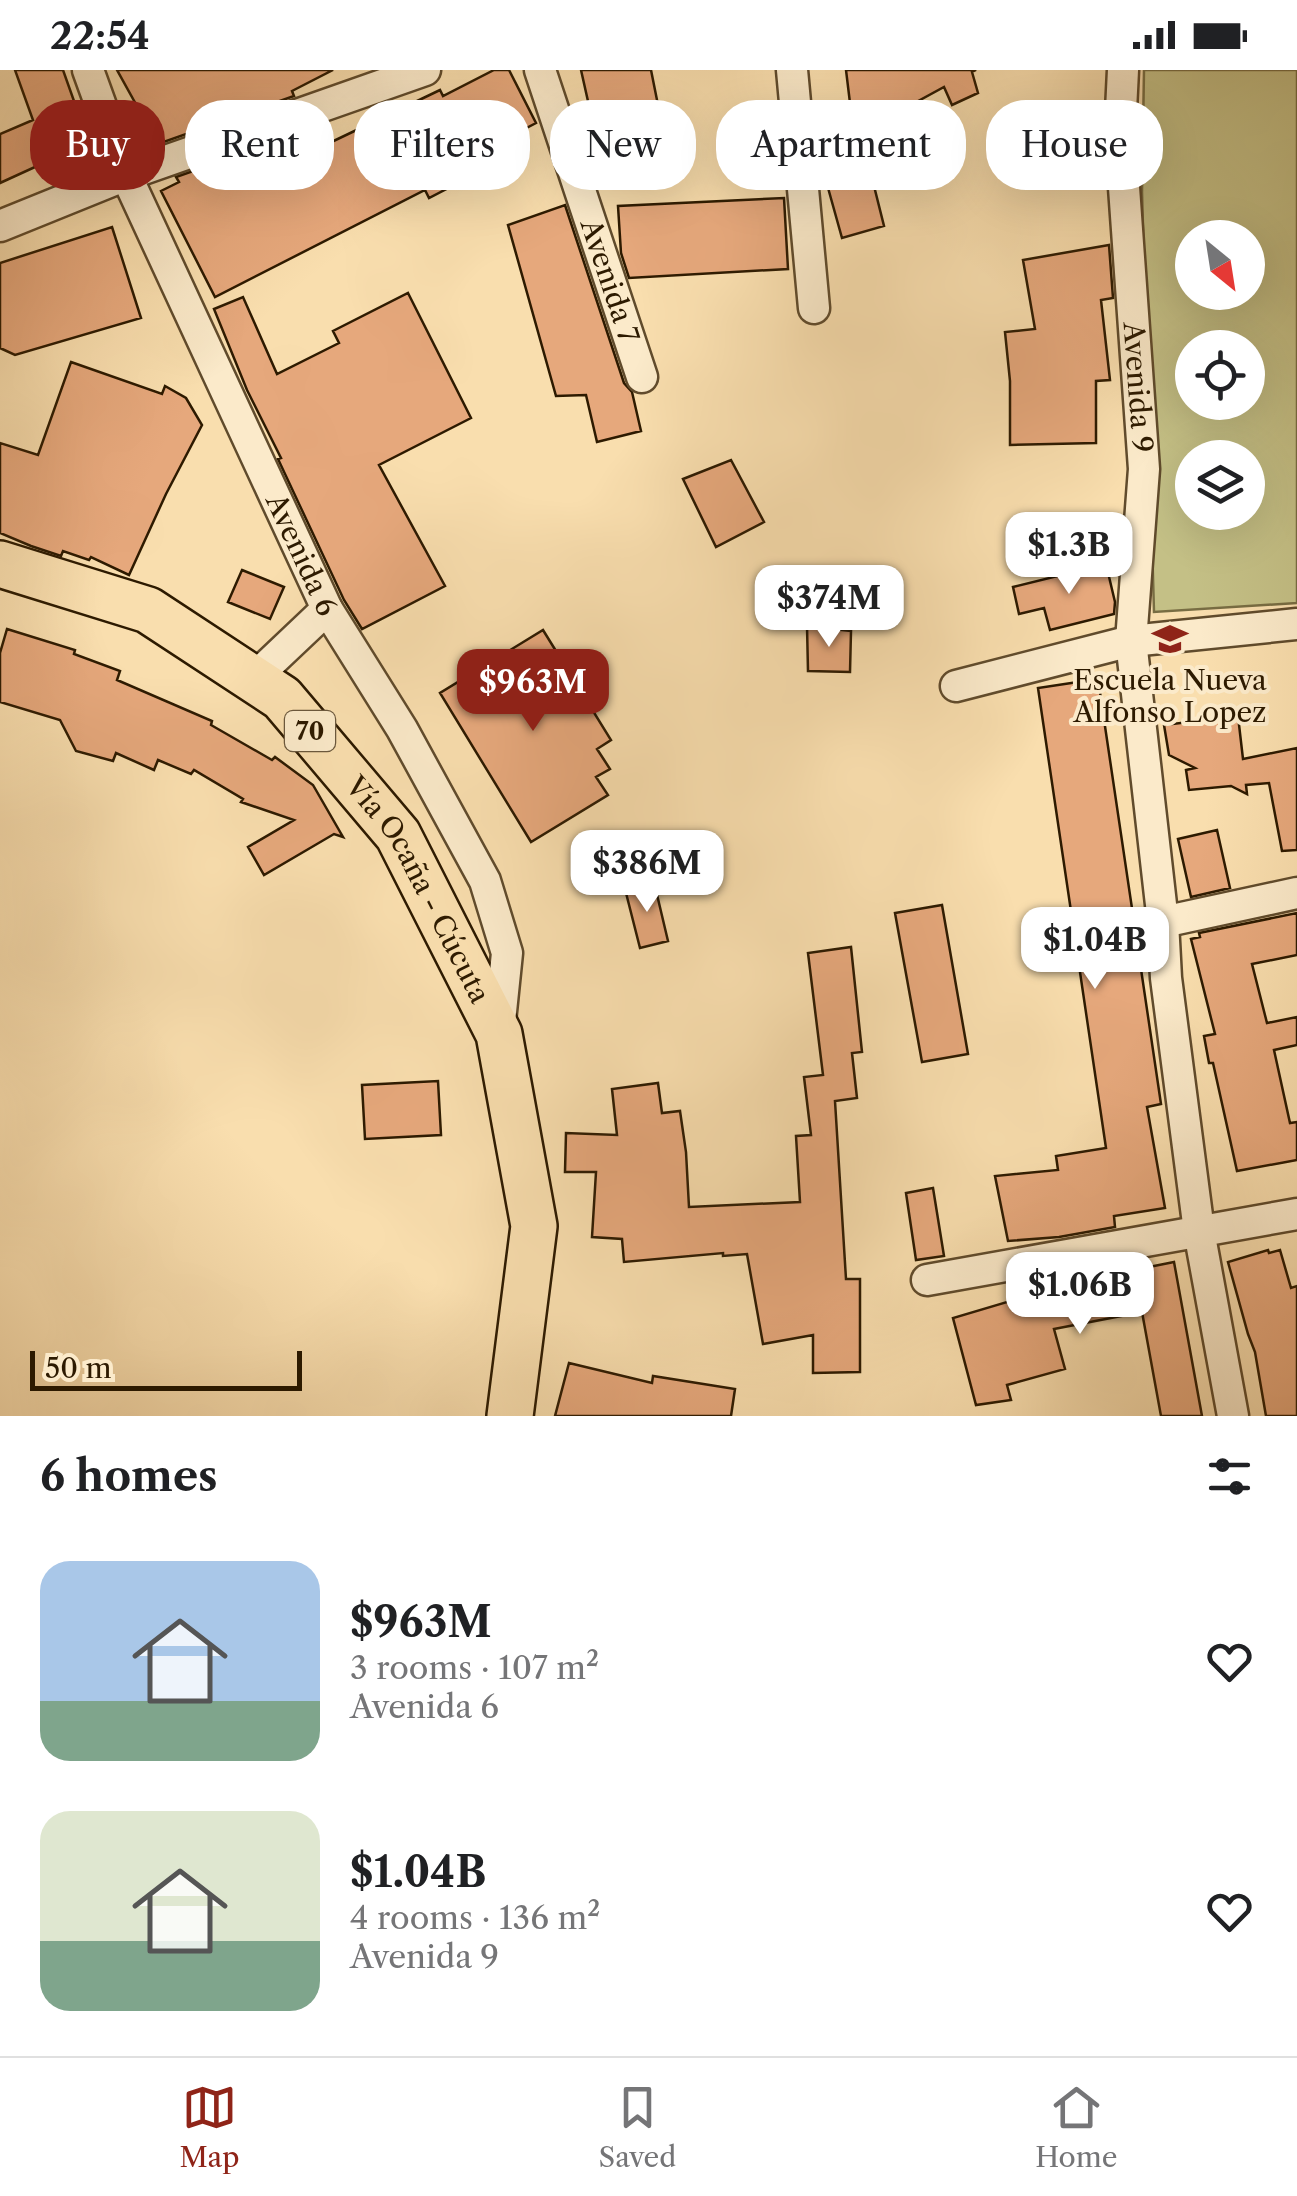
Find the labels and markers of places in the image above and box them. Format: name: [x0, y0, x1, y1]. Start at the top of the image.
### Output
pin: $1.3B: [999, 512, 1139, 597]
pin: $374M: [759, 565, 899, 650]
school or university icon: Escuela Nueva Alfonso Lopez: [1151, 620, 1189, 658]
pin: $963M: [463, 649, 603, 734]
place label: Escuela Nueva Alfonso Lopez: [1072, 663, 1267, 729]
pin: $386M: [577, 830, 717, 915]
pin: $1.04B: [1014, 907, 1176, 992]
pin: $1.06B: [999, 1252, 1161, 1337]

